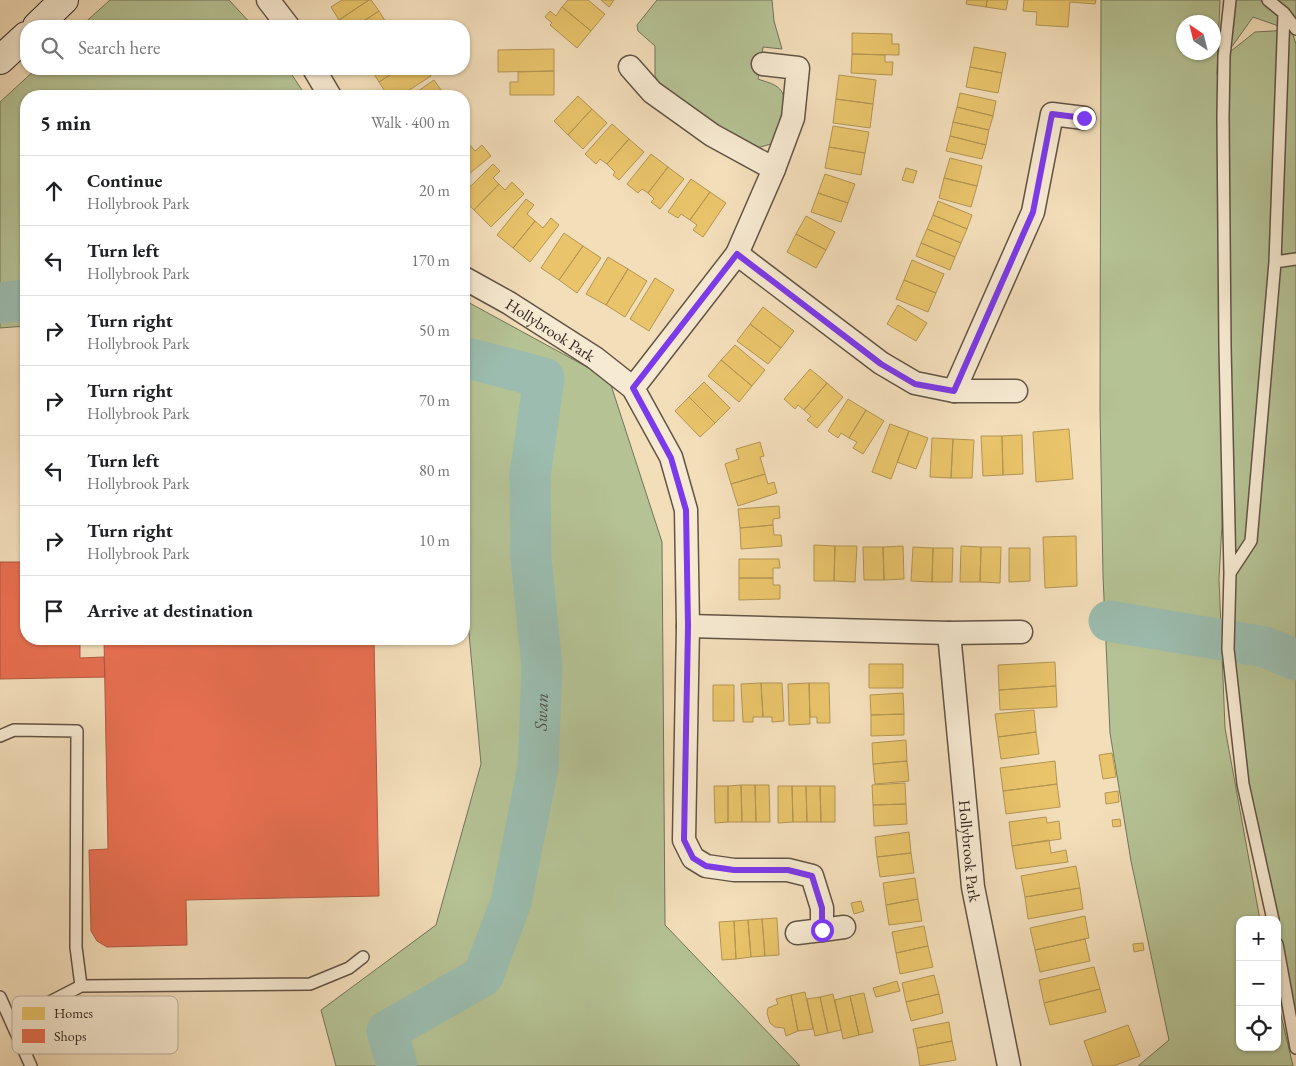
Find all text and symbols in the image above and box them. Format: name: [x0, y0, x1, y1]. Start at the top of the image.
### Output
north arrow: [1176, 15, 1221, 60]
search box: [20, 20, 470, 75]
icon: search: [38, 34, 66, 62]
text: Search here: [78, 35, 160, 60]
route end: [1073, 107, 1096, 130]
text: 5 min: [40, 109, 91, 136]
text: Walk · 400 m: [371, 112, 450, 133]
text: Continue: [87, 168, 162, 193]
icon: ahead: [40, 177, 68, 205]
text: 20 m: [419, 180, 450, 201]
text: Hollybrook Park: [87, 193, 189, 214]
text: Turn left: [87, 238, 159, 263]
icon: left: [40, 247, 68, 275]
text: 170 m: [411, 250, 450, 271]
text: Hollybrook Park: [87, 263, 189, 284]
street label: Hollybrook Park: [502, 293, 600, 366]
text: Turn right: [87, 308, 173, 333]
icon: right: [40, 317, 68, 345]
text: 50 m: [419, 320, 450, 341]
text: Hollybrook Park: [87, 333, 189, 354]
text: Turn right: [87, 378, 173, 403]
icon: right: [40, 387, 68, 415]
text: 70 m: [419, 390, 450, 411]
text: Hollybrook Park: [87, 403, 189, 424]
text: Turn left: [87, 448, 159, 473]
icon: left: [40, 457, 68, 485]
text: 80 m: [419, 460, 450, 481]
text: Hollybrook Park: [87, 473, 189, 494]
text: Turn right: [87, 518, 173, 543]
icon: right: [40, 527, 68, 555]
text: 10 m: [419, 530, 450, 551]
text: Hollybrook Park: [87, 543, 189, 564]
icon: arrive: [40, 597, 68, 625]
text: Arrive at destination: [87, 598, 253, 623]
water label: Swan: [528, 693, 552, 732]
street label: Hollybrook Park: [954, 799, 986, 904]
map controls: [1236, 916, 1281, 1051]
button: +: [1236, 916, 1281, 961]
route start: [811, 919, 834, 942]
button: −: [1236, 961, 1281, 1006]
legend: [12, 996, 178, 1054]
text: Homes: [54, 1004, 94, 1022]
button: locate: [1236, 1006, 1281, 1051]
text: Shops: [54, 1027, 87, 1045]

